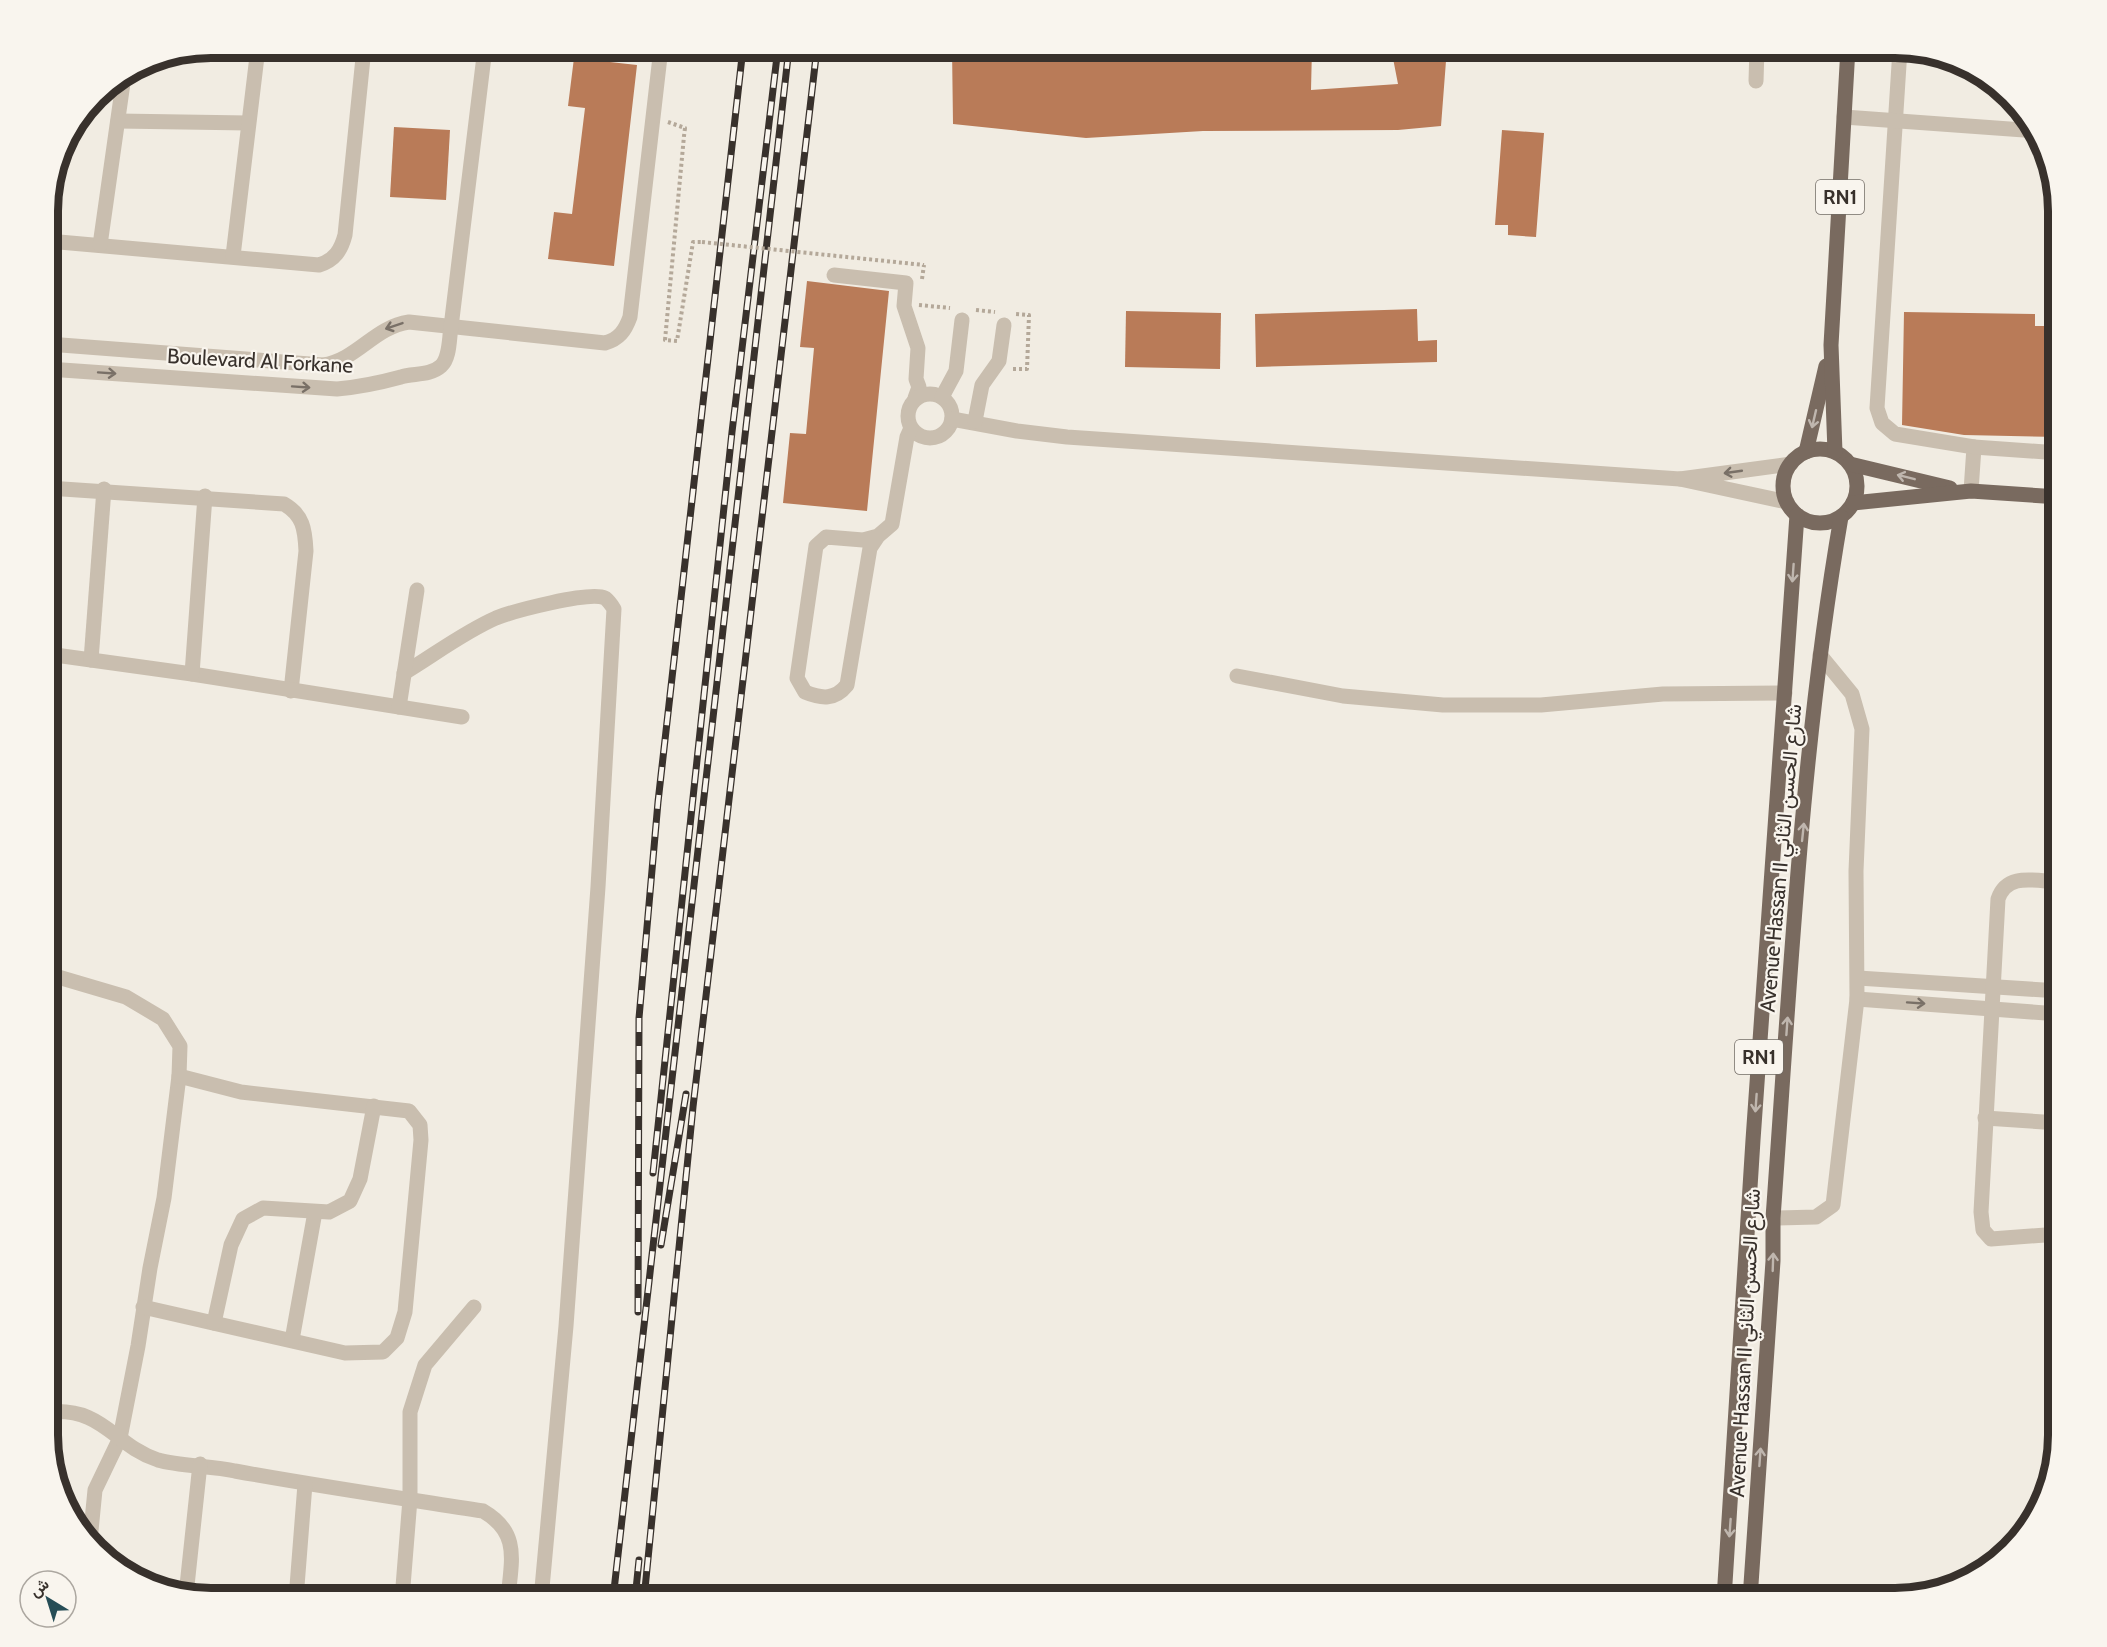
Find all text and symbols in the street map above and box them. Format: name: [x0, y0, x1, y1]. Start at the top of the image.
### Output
road number: RN1: [1816, 180, 1864, 214]
one-way arrow: [385, 322, 404, 333]
street label: Boulevard Al Forkane: [166, 343, 354, 378]
one-way arrow: [96, 368, 116, 379]
one-way arrow: [291, 381, 311, 392]
one-way arrow: [1807, 409, 1819, 428]
one-way arrow: [1724, 466, 1744, 477]
one-way arrow: [1896, 471, 1915, 483]
one-way arrow: [1787, 563, 1798, 583]
street label: Avenue Hassan II شارع الحسن الثاني: [1755, 703, 1811, 1014]
one-way arrow: [1798, 822, 1809, 842]
one-way arrow: [1905, 998, 1925, 1009]
one-way arrow: [1782, 1016, 1793, 1036]
road number: RN1: [1735, 1040, 1783, 1074]
one-way arrow: [1750, 1093, 1761, 1112]
street label: Avenue Hassan II شارع الحسن الثاني: [1724, 1188, 1770, 1498]
one-way arrow: [1767, 1253, 1779, 1273]
one-way arrow: [1755, 1447, 1766, 1467]
one-way arrow: [1725, 1518, 1736, 1538]
north arrow: [18, 1569, 78, 1629]
text: ش: [26, 1574, 53, 1601]

